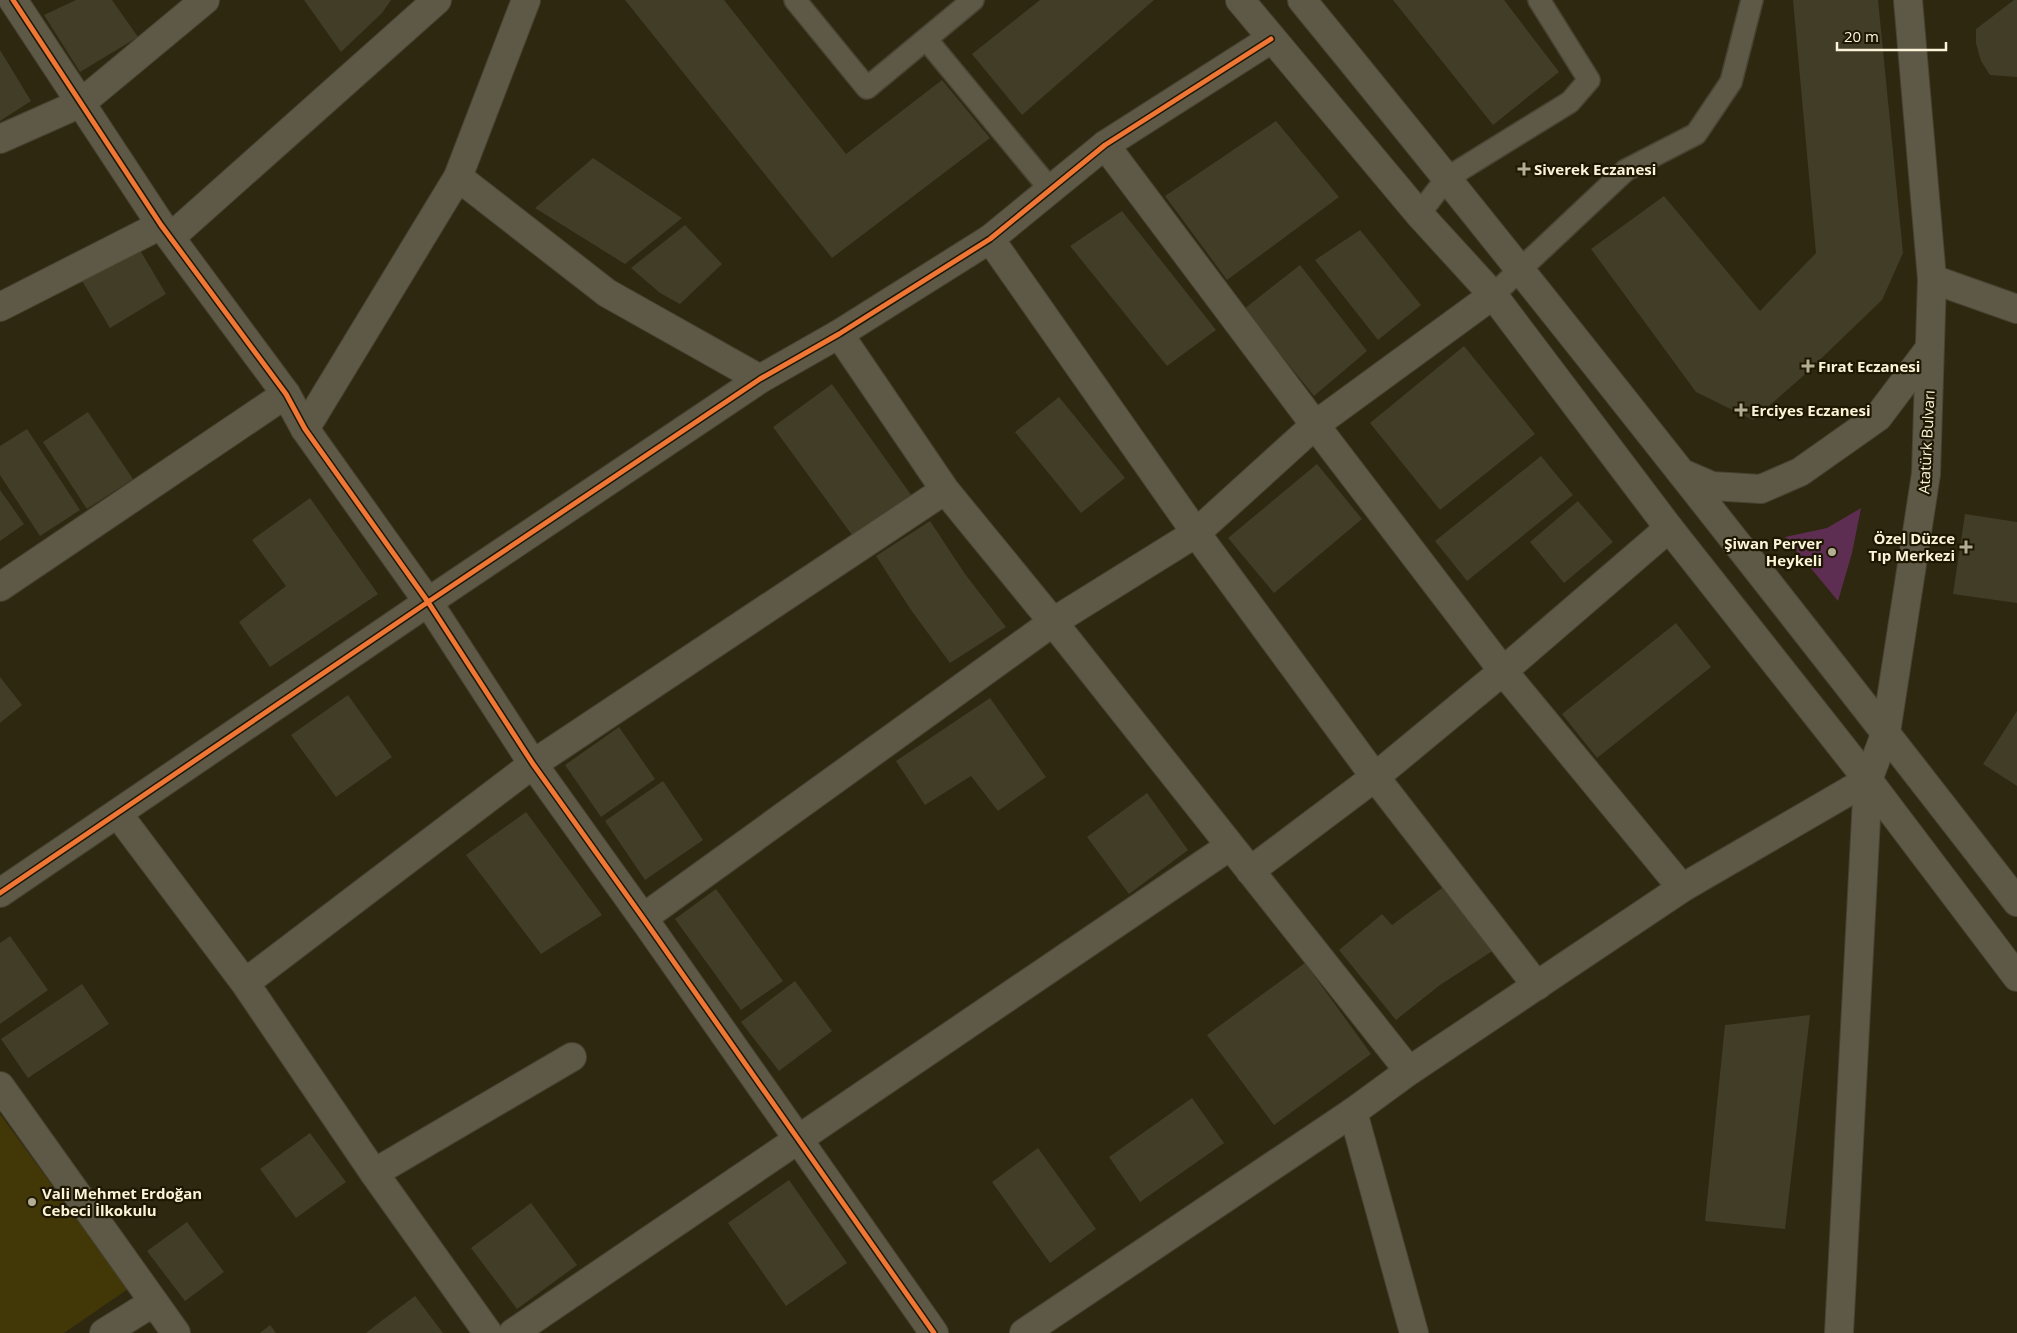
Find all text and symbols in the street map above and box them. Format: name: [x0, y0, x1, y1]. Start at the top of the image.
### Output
scale bar: [1837, 20, 1946, 52]
text: 20 m: [1844, 26, 1879, 46]
place label: Siverek Eczanesi: [1534, 159, 1656, 179]
marker: Siverek Eczanesi: [1518, 163, 1530, 175]
place label: Fırat Eczanesi: [1818, 356, 1920, 376]
marker: Fırat Eczanesi: [1802, 360, 1814, 372]
street label: Atatürk Bulvarı: [1913, 390, 1939, 494]
place label: Erciyes Eczanesi: [1751, 400, 1871, 420]
marker: Erciyes Eczanesi: [1735, 404, 1747, 416]
place label: Özel Düzce Tıp Merkezi: [1868, 528, 1955, 565]
place label: Şiwan Perver Heykeli: [1724, 533, 1822, 570]
marker: Özel Düzce Tıp Merkezi: [1959, 540, 1973, 554]
marker: Şiwan Perver Heykeli: [1826, 546, 1838, 558]
place label: Vali Mehmet Erdoğan Cebeci İlkokulu: [42, 1183, 202, 1220]
marker: Vali Mehmet Erdoğan Cebeci İlkokulu: [26, 1196, 38, 1208]

